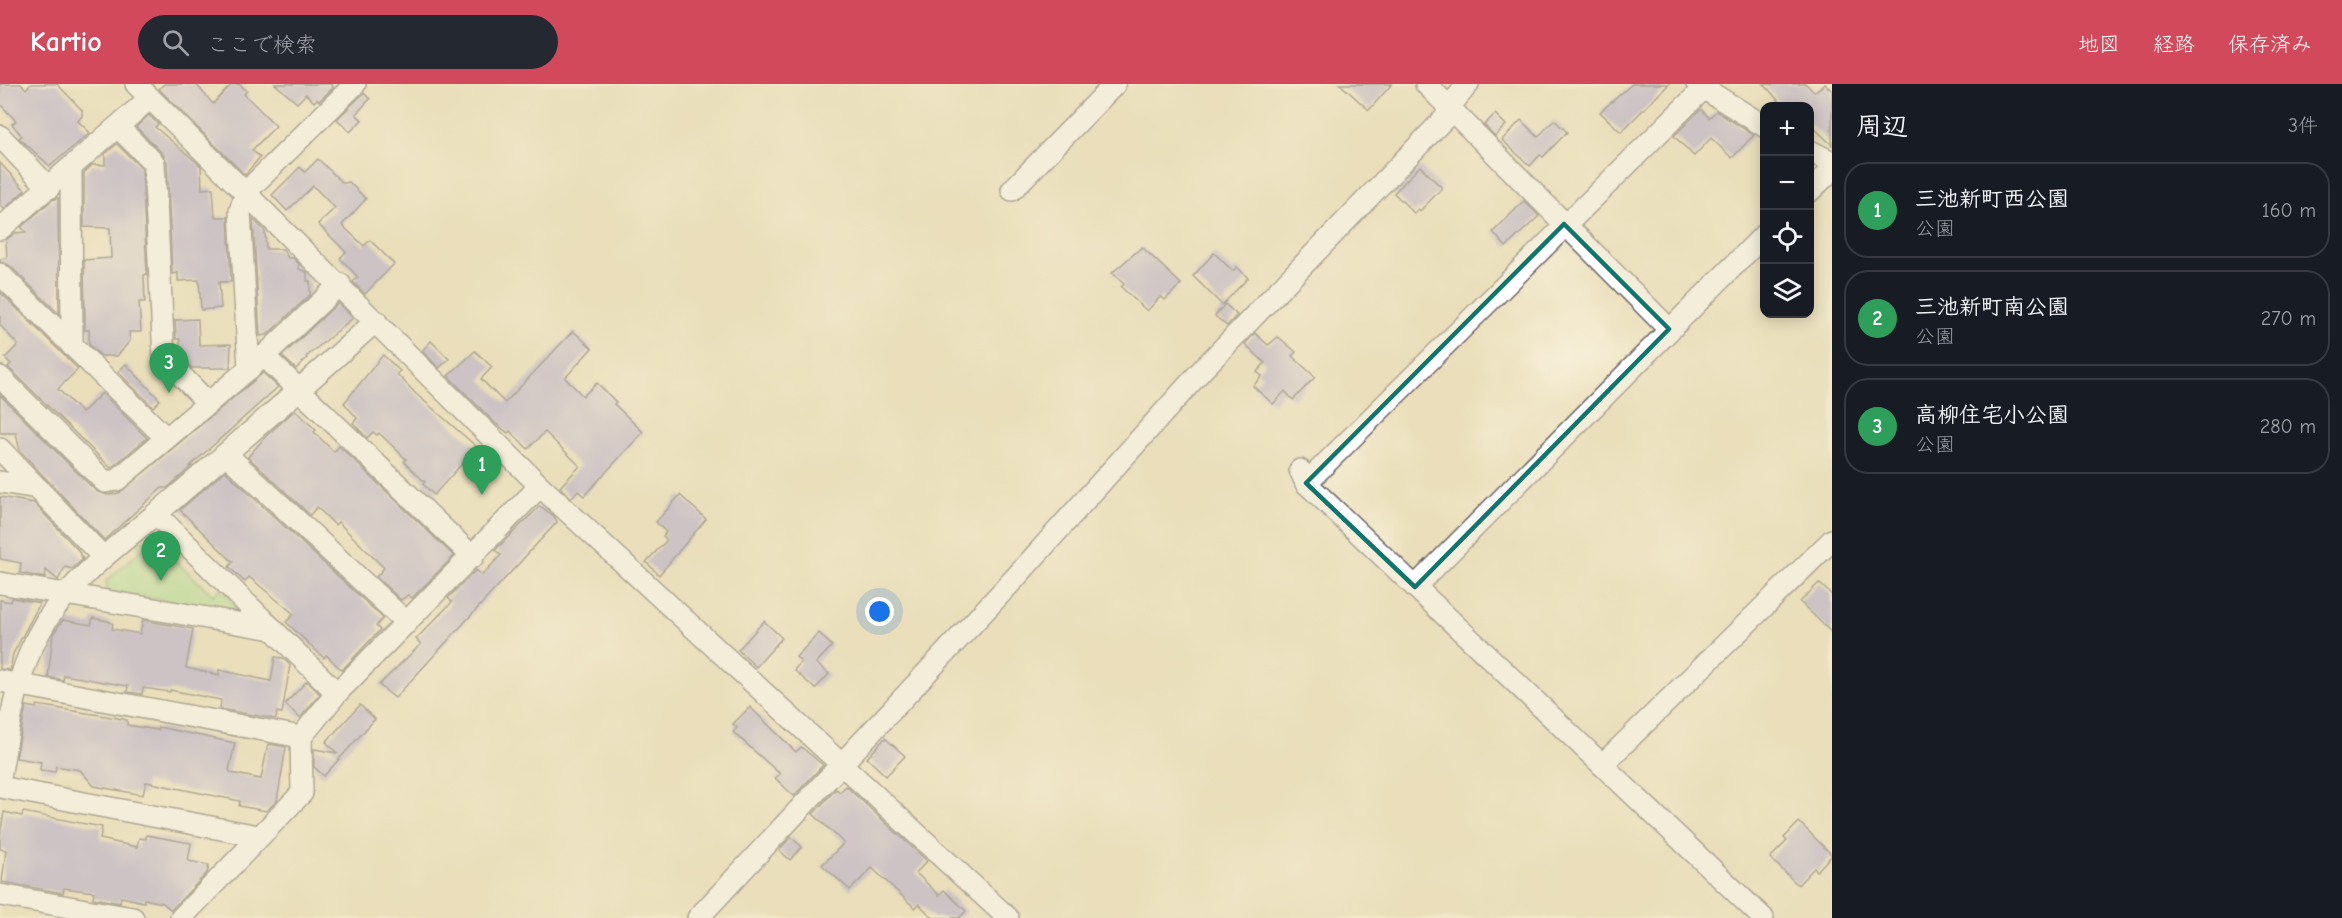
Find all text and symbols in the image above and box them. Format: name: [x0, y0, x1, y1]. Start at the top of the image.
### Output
search box: [138, 15, 558, 69]
text: Kartio: [30, 26, 102, 58]
icon: search: [159, 26, 192, 59]
text: ここで検索: [207, 32, 317, 58]
text: 地図: [2078, 32, 2120, 56]
text: 経路: [2153, 32, 2195, 56]
text: 保存済み: [2228, 32, 2312, 56]
map controls: [1760, 102, 1814, 318]
button: +: [1760, 102, 1814, 156]
text: 周辺: [1856, 112, 1908, 142]
text: 3件: [2288, 114, 2318, 137]
button: −: [1760, 156, 1814, 210]
text: 三池新町西公園: [1915, 186, 2069, 212]
text: 1: [1874, 199, 1881, 222]
text: 160 m: [2262, 199, 2316, 222]
button: locate: [1760, 210, 1814, 264]
text: 公園: [1915, 217, 1955, 240]
button: layers: [1760, 264, 1814, 318]
text: 三池新町南公園: [1915, 294, 2069, 320]
text: 2: [1873, 307, 1882, 330]
text: 270 m: [2261, 307, 2316, 330]
text: 公園: [1915, 325, 1955, 348]
pin: 3: [150, 344, 188, 393]
text: 高柳住宅小公園: [1915, 402, 2069, 428]
text: 3: [1873, 415, 1882, 438]
text: 280 m: [2260, 415, 2316, 438]
text: 公園: [1915, 433, 1955, 456]
pin: 1: [462, 446, 502, 495]
pin: 2: [142, 532, 180, 581]
your location: [865, 597, 894, 626]

